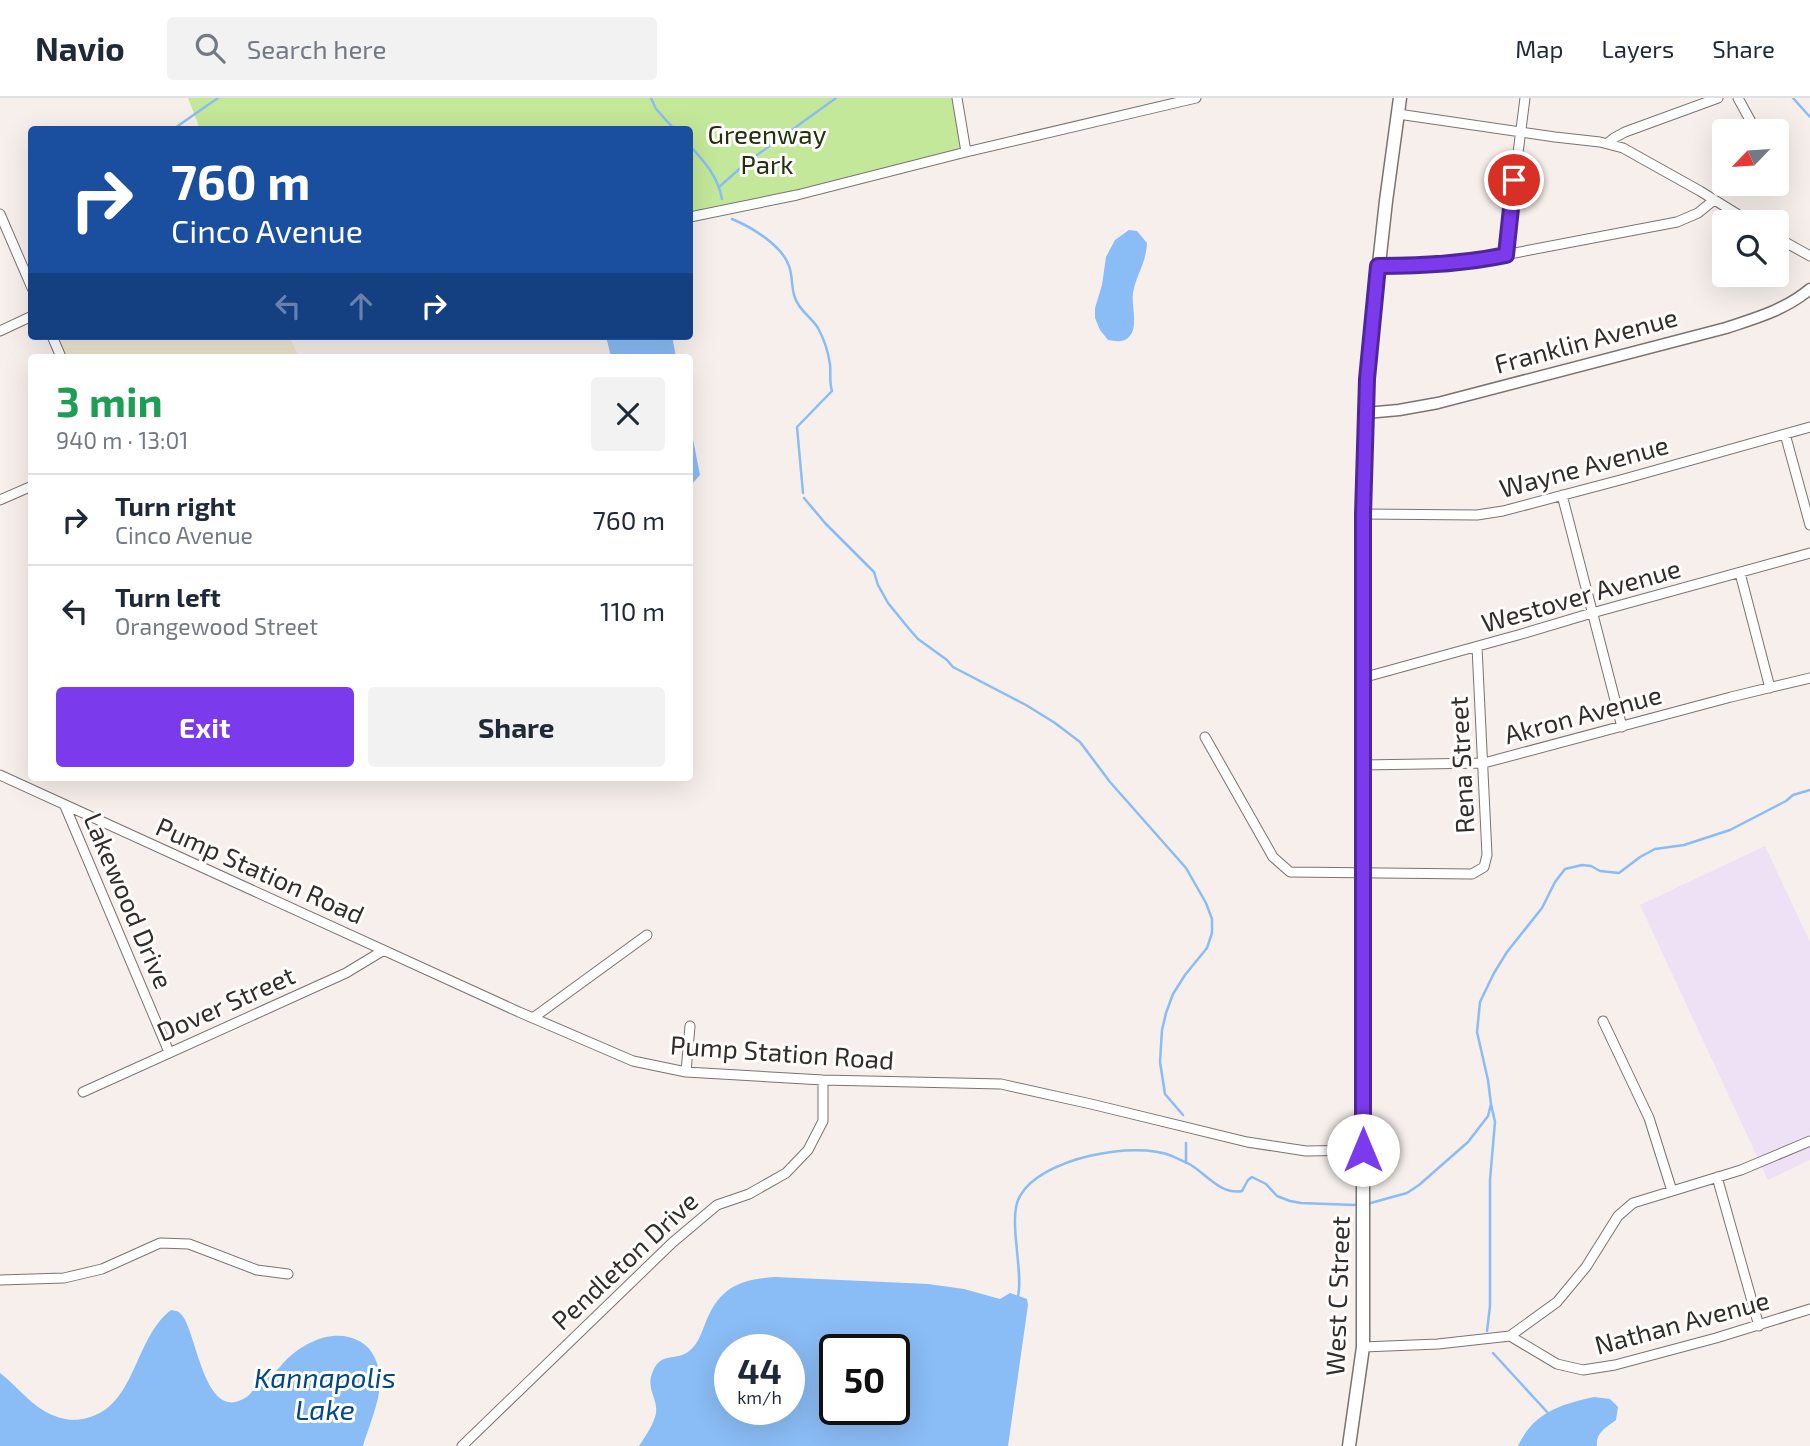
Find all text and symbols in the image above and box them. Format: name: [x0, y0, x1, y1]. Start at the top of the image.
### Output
search box: [167, 17, 657, 80]
text: Navio: [35, 28, 125, 68]
icon: search: [191, 29, 229, 67]
text: Search here: [247, 33, 386, 64]
text: Map: [1515, 34, 1563, 63]
text: Layers: [1601, 34, 1674, 63]
text: Share: [1712, 34, 1775, 63]
park label: Greenway Park: [708, 118, 827, 179]
north arrow: [1712, 119, 1788, 196]
map controls: [1712, 119, 1789, 287]
pin: [1484, 150, 1544, 210]
text: 760 m: [171, 151, 310, 210]
icon: right: [56, 154, 147, 245]
icon: arrive: [1495, 161, 1533, 199]
button: search: [1712, 210, 1789, 287]
text: Cinco Avenue: [171, 211, 363, 249]
icon: left: [269, 287, 307, 325]
icon: ahead: [342, 287, 380, 325]
icon: right: [415, 287, 453, 325]
street label: Franklin Avenue: [1491, 300, 1681, 379]
text: 3 min: [56, 375, 163, 425]
button: close: [591, 377, 665, 451]
text: 940 m · 13:01: [56, 426, 189, 454]
street label: Wayne Avenue: [1496, 428, 1672, 503]
text: Turn right: [115, 490, 236, 521]
icon: right: [56, 501, 94, 539]
text: 760 m: [593, 504, 665, 535]
text: Cinco Avenue: [115, 521, 253, 549]
street label: Westover Avenue: [1477, 551, 1684, 638]
text: Turn left: [115, 581, 221, 612]
icon: left: [56, 592, 94, 630]
text: 110 m: [600, 595, 665, 626]
text: Orangewood Street: [115, 612, 318, 640]
street label: Akron Avenue: [1501, 678, 1665, 749]
button: Exit: [56, 687, 354, 767]
button: Share: [368, 687, 665, 767]
street label: Rena Street: [1441, 696, 1480, 834]
street label: Lakewood Drive: [78, 808, 180, 993]
street label: Pump Station Road: [152, 810, 369, 929]
street label: Dover Street: [152, 958, 299, 1047]
street label: Pump Station Road: [669, 1028, 895, 1075]
position arrow: [1326, 1113, 1400, 1187]
street label: Pendleton Drive: [545, 1184, 703, 1335]
street label: West C Street: [1318, 1215, 1355, 1376]
street label: Nathan Avenue: [1591, 1283, 1772, 1360]
speed limit sign: 50: [819, 1334, 910, 1425]
text: 44: [737, 1349, 782, 1391]
water label: Kannapolis Lake: [254, 1360, 396, 1426]
text: km/h: [737, 1386, 782, 1408]

